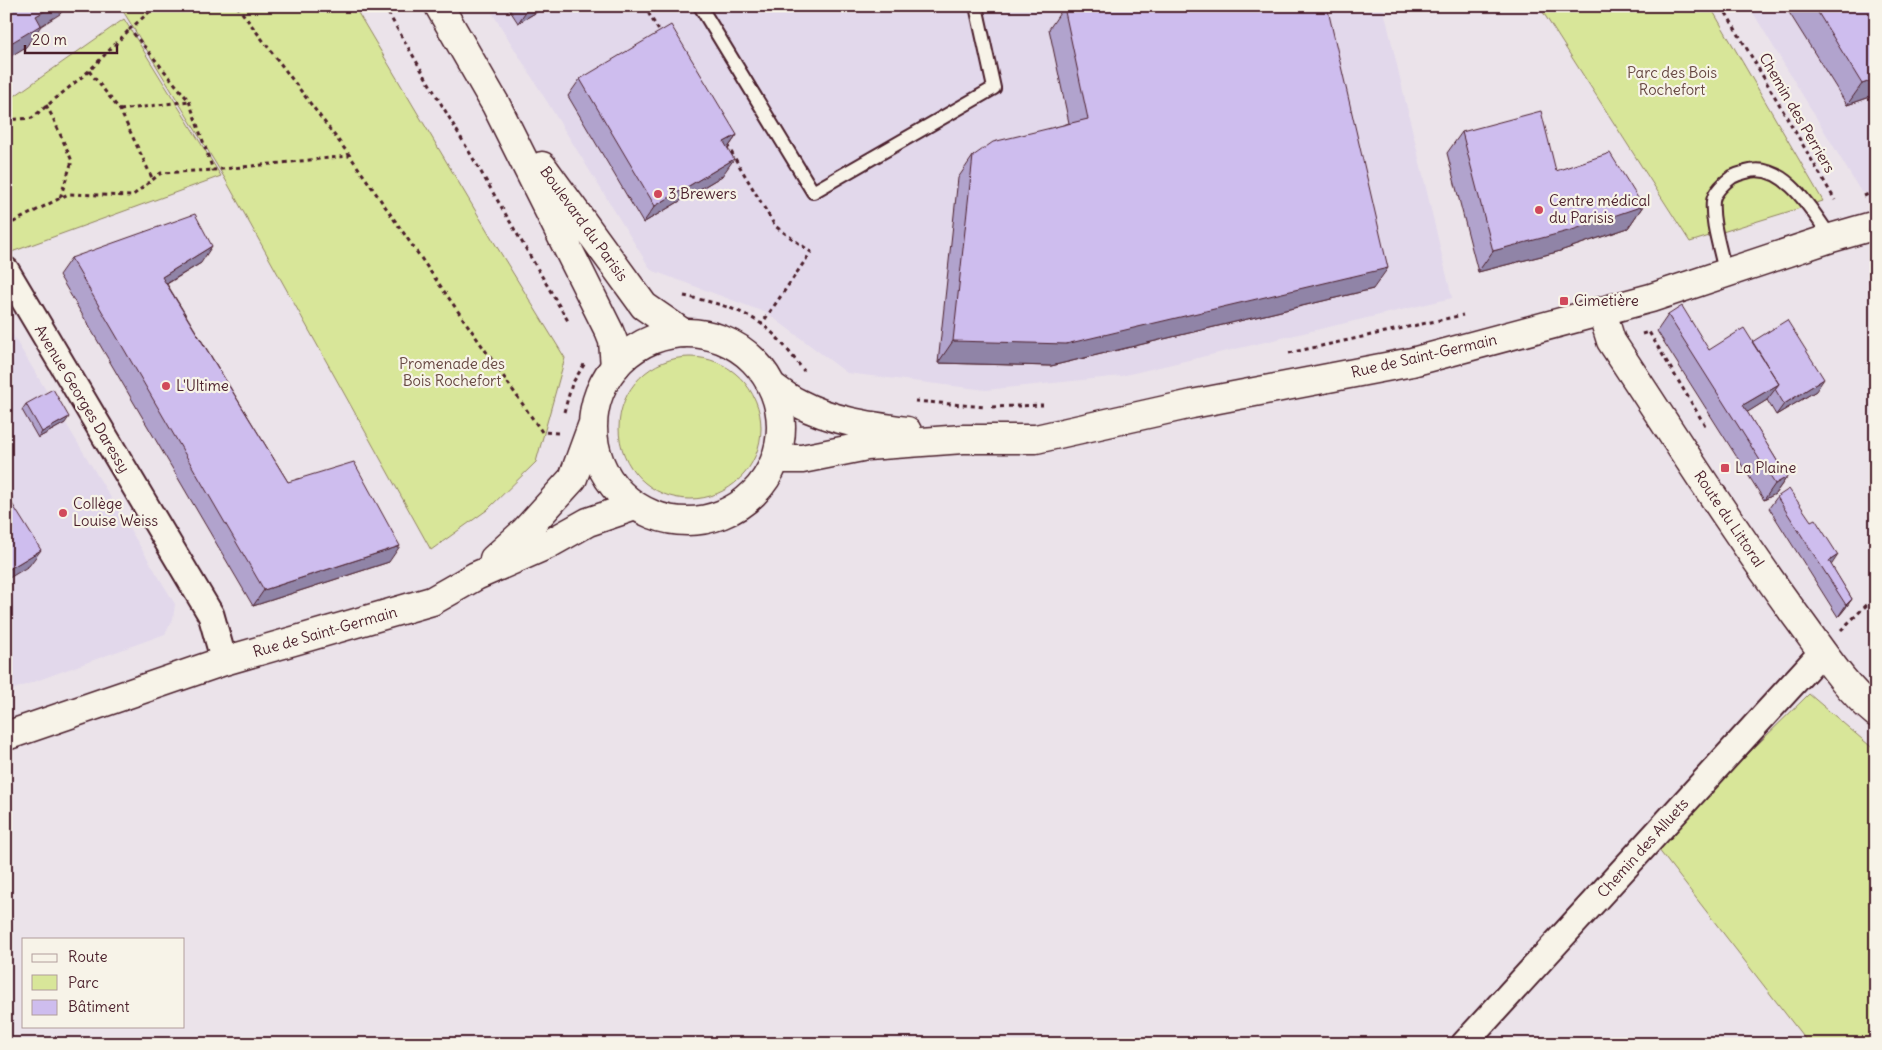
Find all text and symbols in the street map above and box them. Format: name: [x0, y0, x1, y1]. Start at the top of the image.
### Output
scale bar: [25, 22, 118, 54]
text: 20 m: [32, 30, 67, 49]
street label: Chemin des Perriers: [1755, 49, 1840, 176]
park label: Parc des Bois Rochefort: [1627, 63, 1717, 99]
street label: Boulevard du Parisis: [536, 163, 633, 285]
place label: 3 Brewers: [668, 184, 737, 203]
marker: 3 Brewers: [652, 188, 664, 200]
place label: Centre médical du Parisis: [1549, 191, 1650, 227]
marker: Centre médical du Parisis: [1533, 204, 1545, 216]
place label: Cimetière: [1574, 291, 1639, 310]
marker: Cimetière: [1558, 295, 1570, 307]
street label: Avenue Georges Daressy: [31, 321, 134, 476]
street label: Rue de Saint-Germain: [1349, 329, 1499, 382]
park label: Promenade des Bois Rochefort: [399, 354, 505, 390]
place label: L'Ultime: [176, 376, 229, 395]
marker: L'Ultime: [160, 380, 172, 392]
place label: La Plaine: [1735, 458, 1796, 477]
marker: La Plaine: [1719, 462, 1731, 474]
street label: Route du Littoral: [1690, 467, 1769, 571]
place label: Collège Louise Weiss: [73, 494, 158, 530]
marker: Collège Louise Weiss: [57, 507, 69, 519]
street label: Rue de Saint-Germain: [251, 602, 399, 661]
street label: Chemin des Alluets: [1593, 794, 1692, 901]
legend: [22, 938, 185, 1028]
text: Route: [68, 947, 108, 966]
text: Parc: [68, 973, 99, 992]
text: Bâtiment: [68, 997, 130, 1016]

